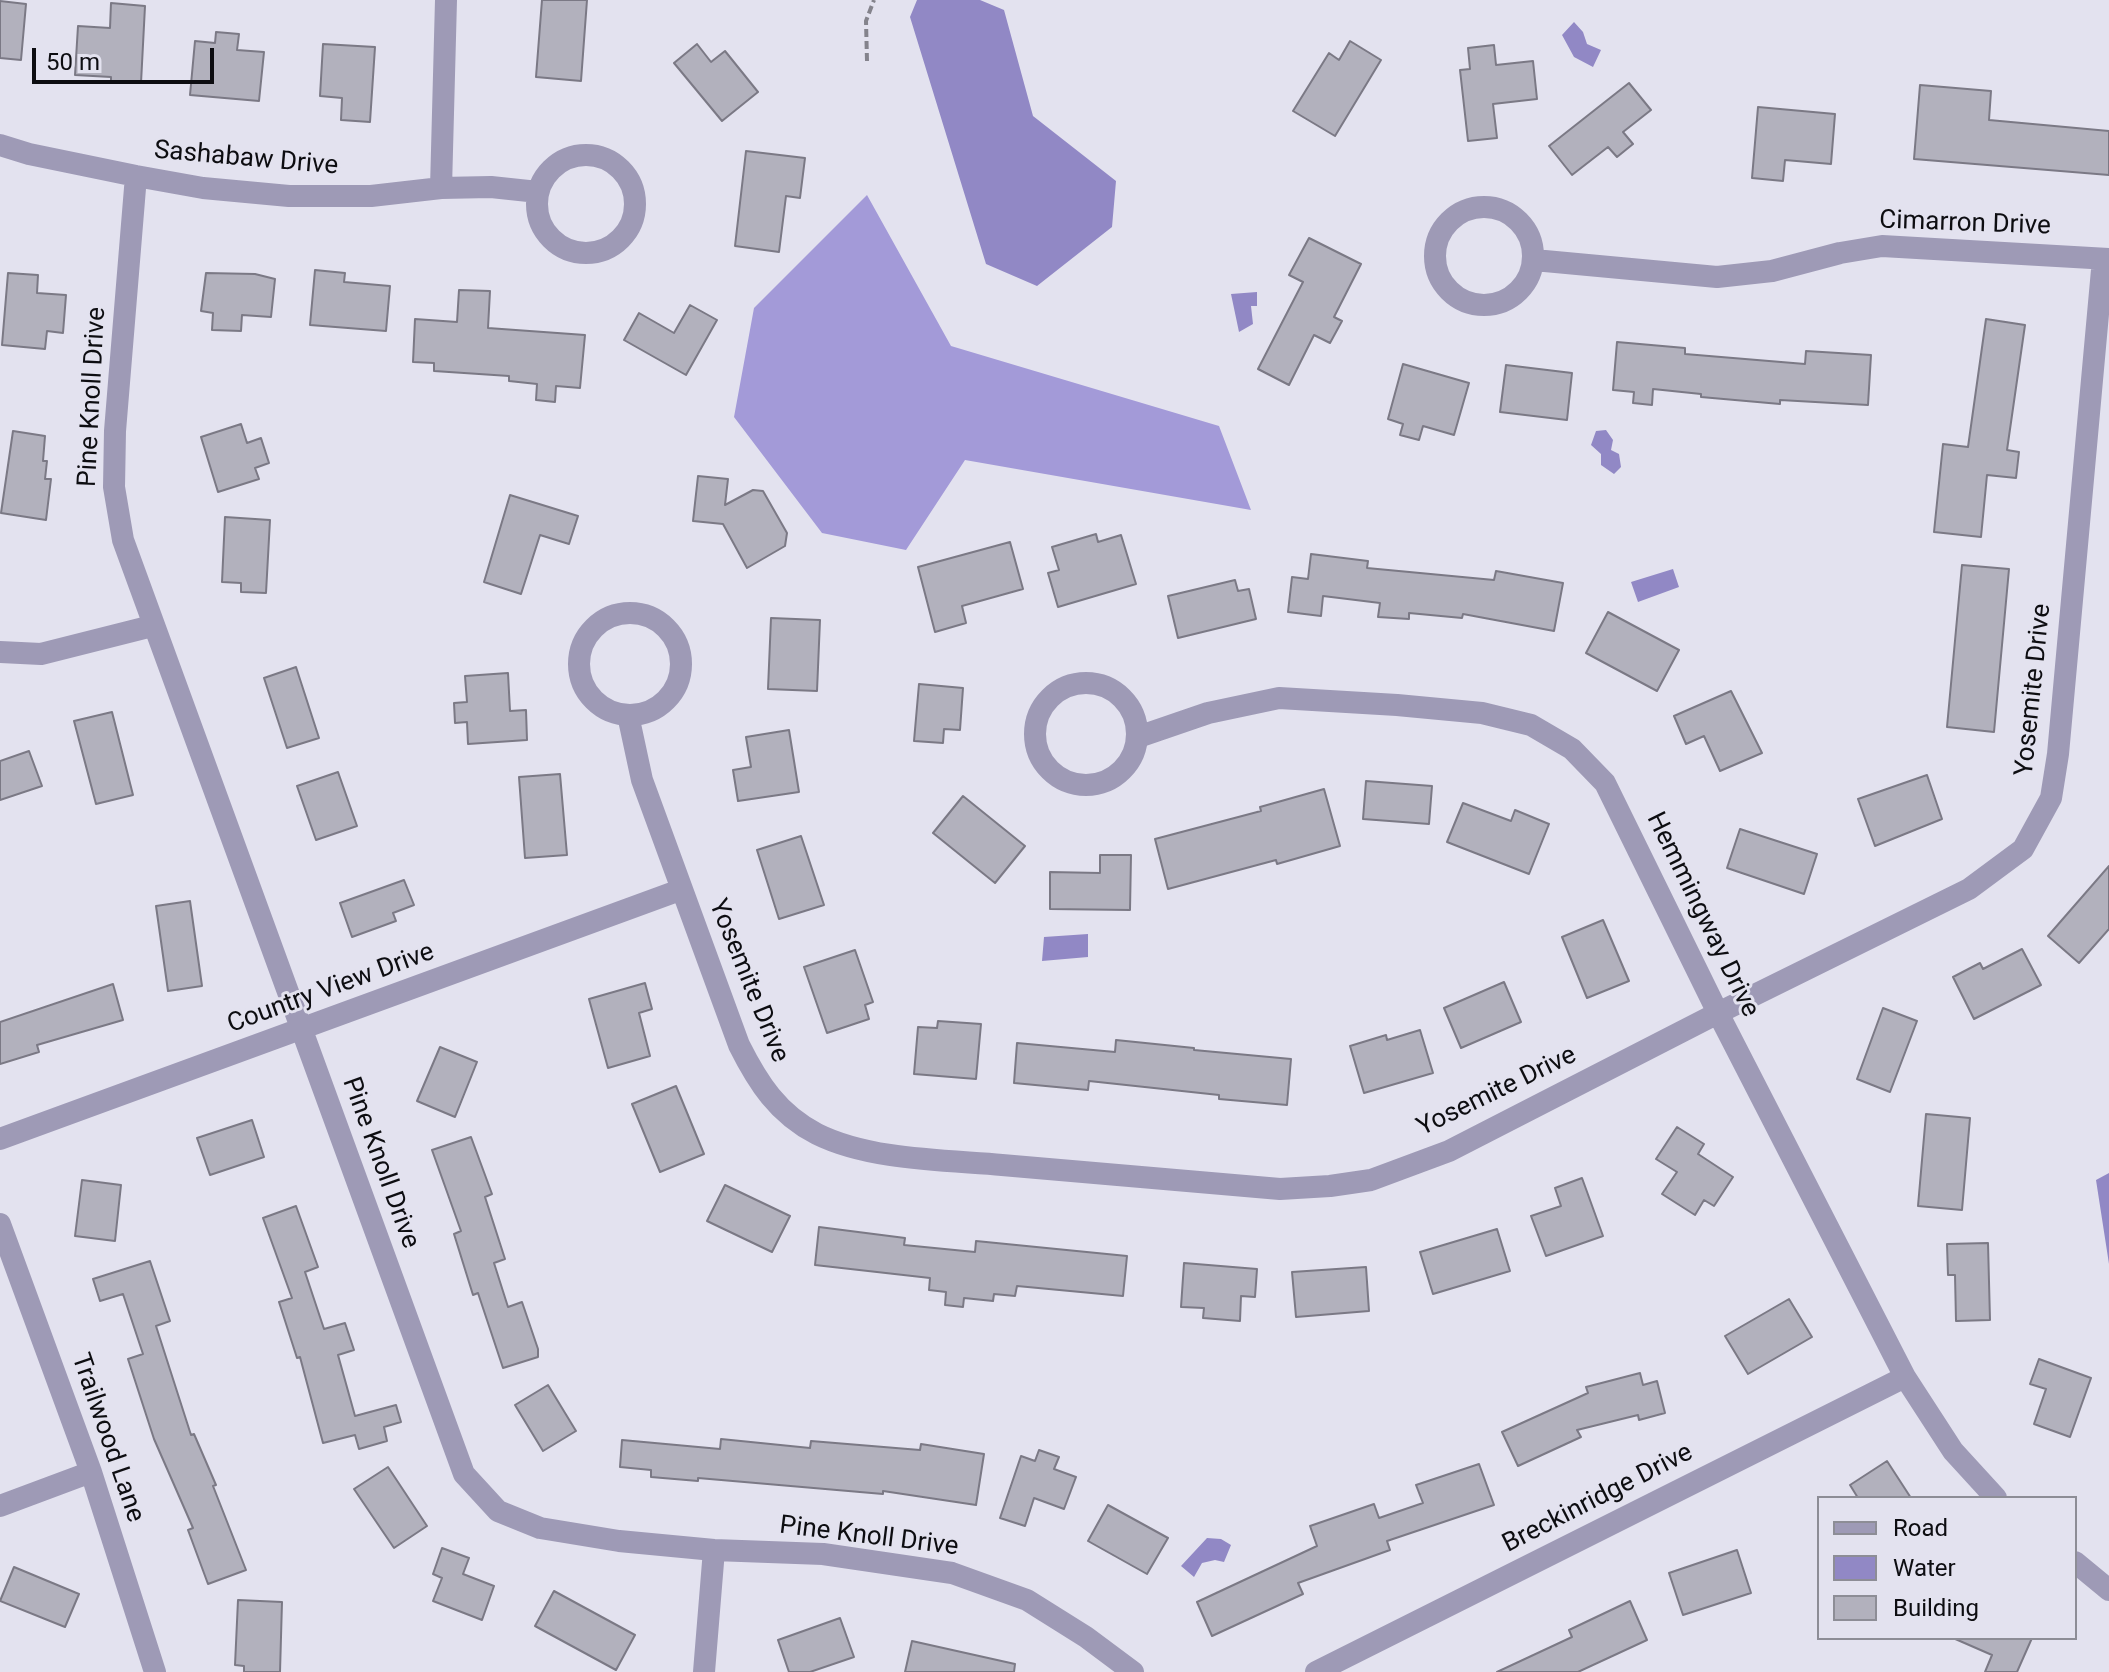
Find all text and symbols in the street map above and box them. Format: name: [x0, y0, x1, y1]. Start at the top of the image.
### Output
scale bar: [36, 32, 218, 82]
text: 50 m: [46, 48, 100, 76]
street label: Sashabaw Drive: [153, 135, 339, 183]
street label: Cimarron Drive: [1879, 205, 2051, 243]
street label: Pine Knoll Drive: [73, 306, 113, 488]
street label: Yosemite Drive: [2009, 602, 2059, 778]
street label: Hemmingway Drive: [1639, 808, 1765, 1022]
street label: Yosemite Drive: [701, 895, 795, 1067]
street label: Country View Drive: [223, 937, 439, 1041]
street label: Yosemite Drive: [1412, 1040, 1582, 1144]
street label: Pine Knoll Drive: [335, 1073, 425, 1253]
street label: Trailwood Lane: [64, 1350, 150, 1526]
street label: Breckinridge Drive: [1498, 1438, 1698, 1560]
legend: [1817, 1496, 2077, 1640]
street label: Pine Knoll Drive: [778, 1511, 960, 1563]
text: Road: [1893, 1514, 1948, 1542]
text: Water: [1893, 1554, 1956, 1582]
text: Building: [1893, 1594, 1979, 1622]

